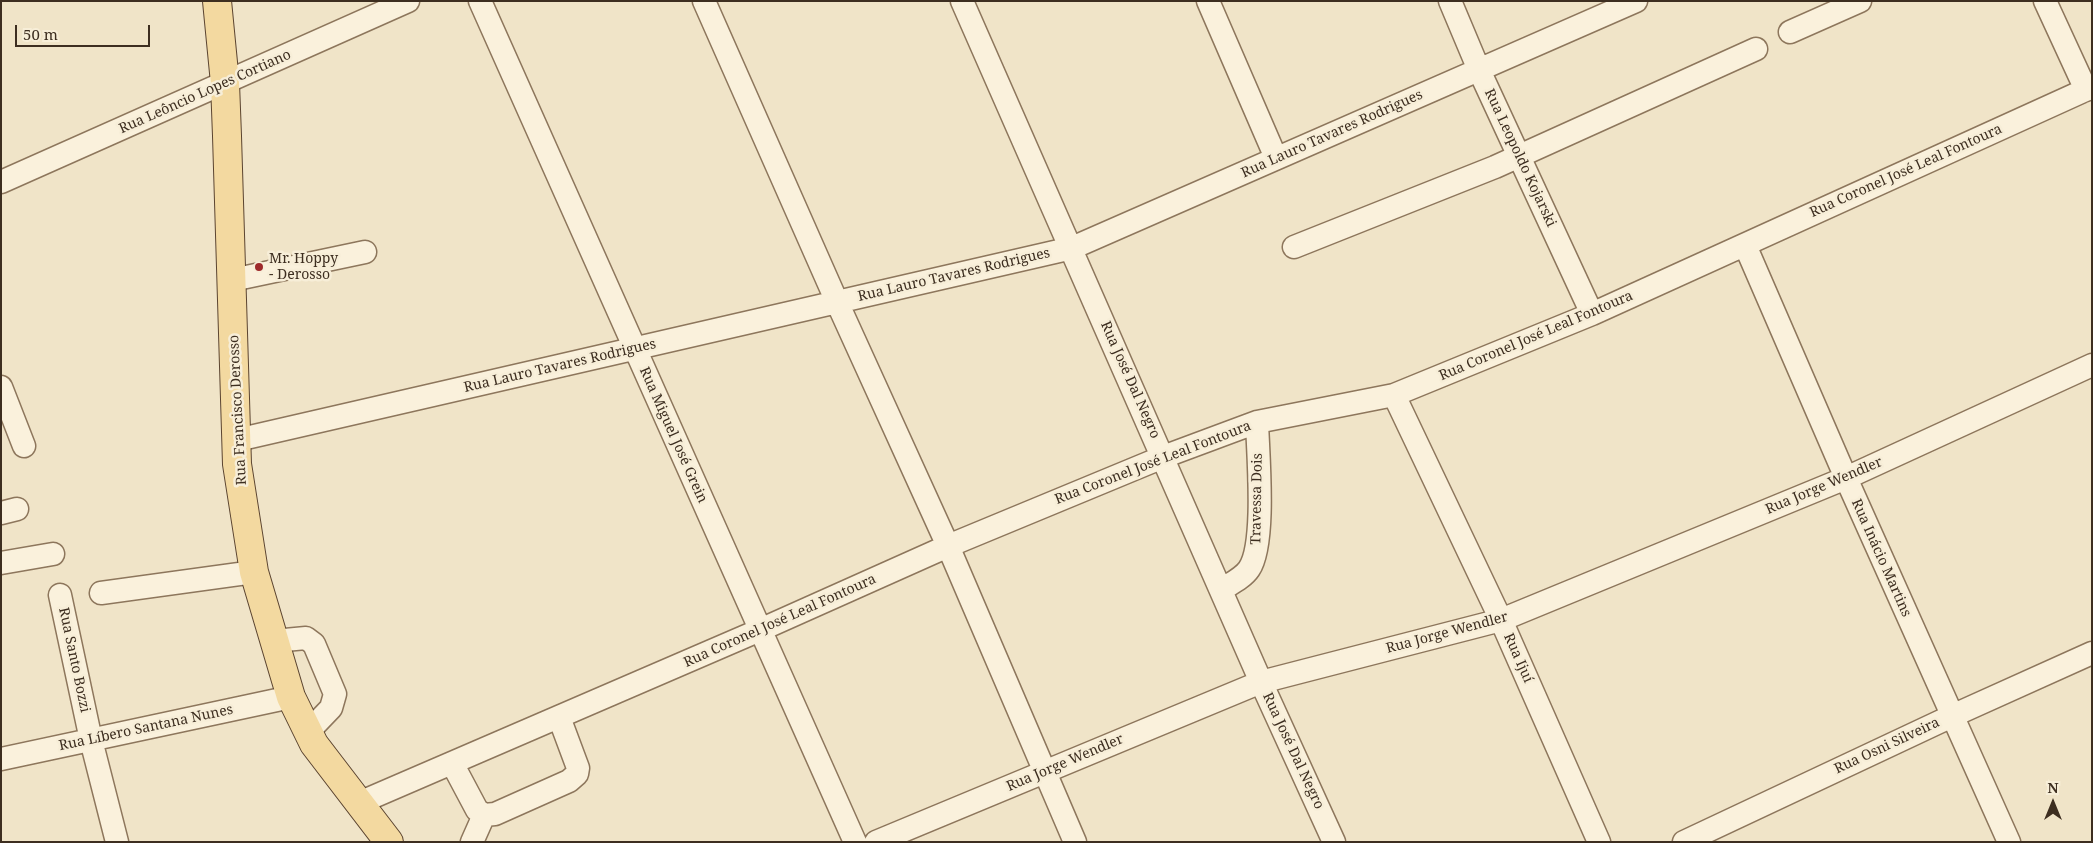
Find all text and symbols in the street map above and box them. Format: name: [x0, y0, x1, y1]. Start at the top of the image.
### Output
scale bar: [18, 15, 152, 47]
text: 50 m: [23, 24, 58, 44]
street label: Rua Leôncio Lopes Cortiano: [116, 46, 294, 138]
street label: Rua Lauro Tavares Rodrigues: [1239, 86, 1425, 182]
street label: Rua Leopoldo Kojarski: [1481, 86, 1559, 230]
street label: Rua Coronel José Leal Fontoura: [1807, 121, 2005, 221]
street label: Rua Lauro Tavares Rodrigues: [856, 245, 1052, 305]
place label: Mr. Hoppy - Derosso: [269, 251, 338, 284]
marker: Mr. Hoppy - Derosso: [253, 261, 265, 273]
street label: Rua Coronel José Leal Fontoura: [1437, 287, 1635, 385]
street label: Rua José Dal Negro: [1097, 319, 1163, 441]
street label: Rua Francisco Derosso: [226, 334, 250, 486]
street label: Rua Lauro Tavares Rodrigues: [462, 336, 658, 396]
street label: Rua Miguel José Grein: [635, 364, 711, 506]
street label: Rua Coronel José Leal Fontoura: [1052, 418, 1254, 508]
street label: Travessa Dois: [1248, 453, 1266, 545]
street label: Rua Jorge Wendler: [1763, 454, 1885, 518]
street label: Rua Inácio Martins: [1847, 497, 1915, 619]
street label: Rua Coronel José Leal Fontoura: [681, 571, 879, 671]
street label: Rua Santo Bozzi: [55, 606, 93, 714]
street label: Rua Jorge Wendler: [1384, 609, 1510, 657]
street label: Rua Ijuí: [1500, 631, 1536, 685]
street label: Rua José Dal Negro: [1259, 690, 1327, 812]
street label: Rua Líbero Santana Nunes: [57, 701, 235, 755]
street label: Rua Osni Silveira: [1832, 714, 1942, 778]
street label: Rua Jorge Wendler: [1004, 731, 1126, 795]
north arrow: [2028, 778, 2078, 828]
text: N: [2047, 778, 2059, 797]

